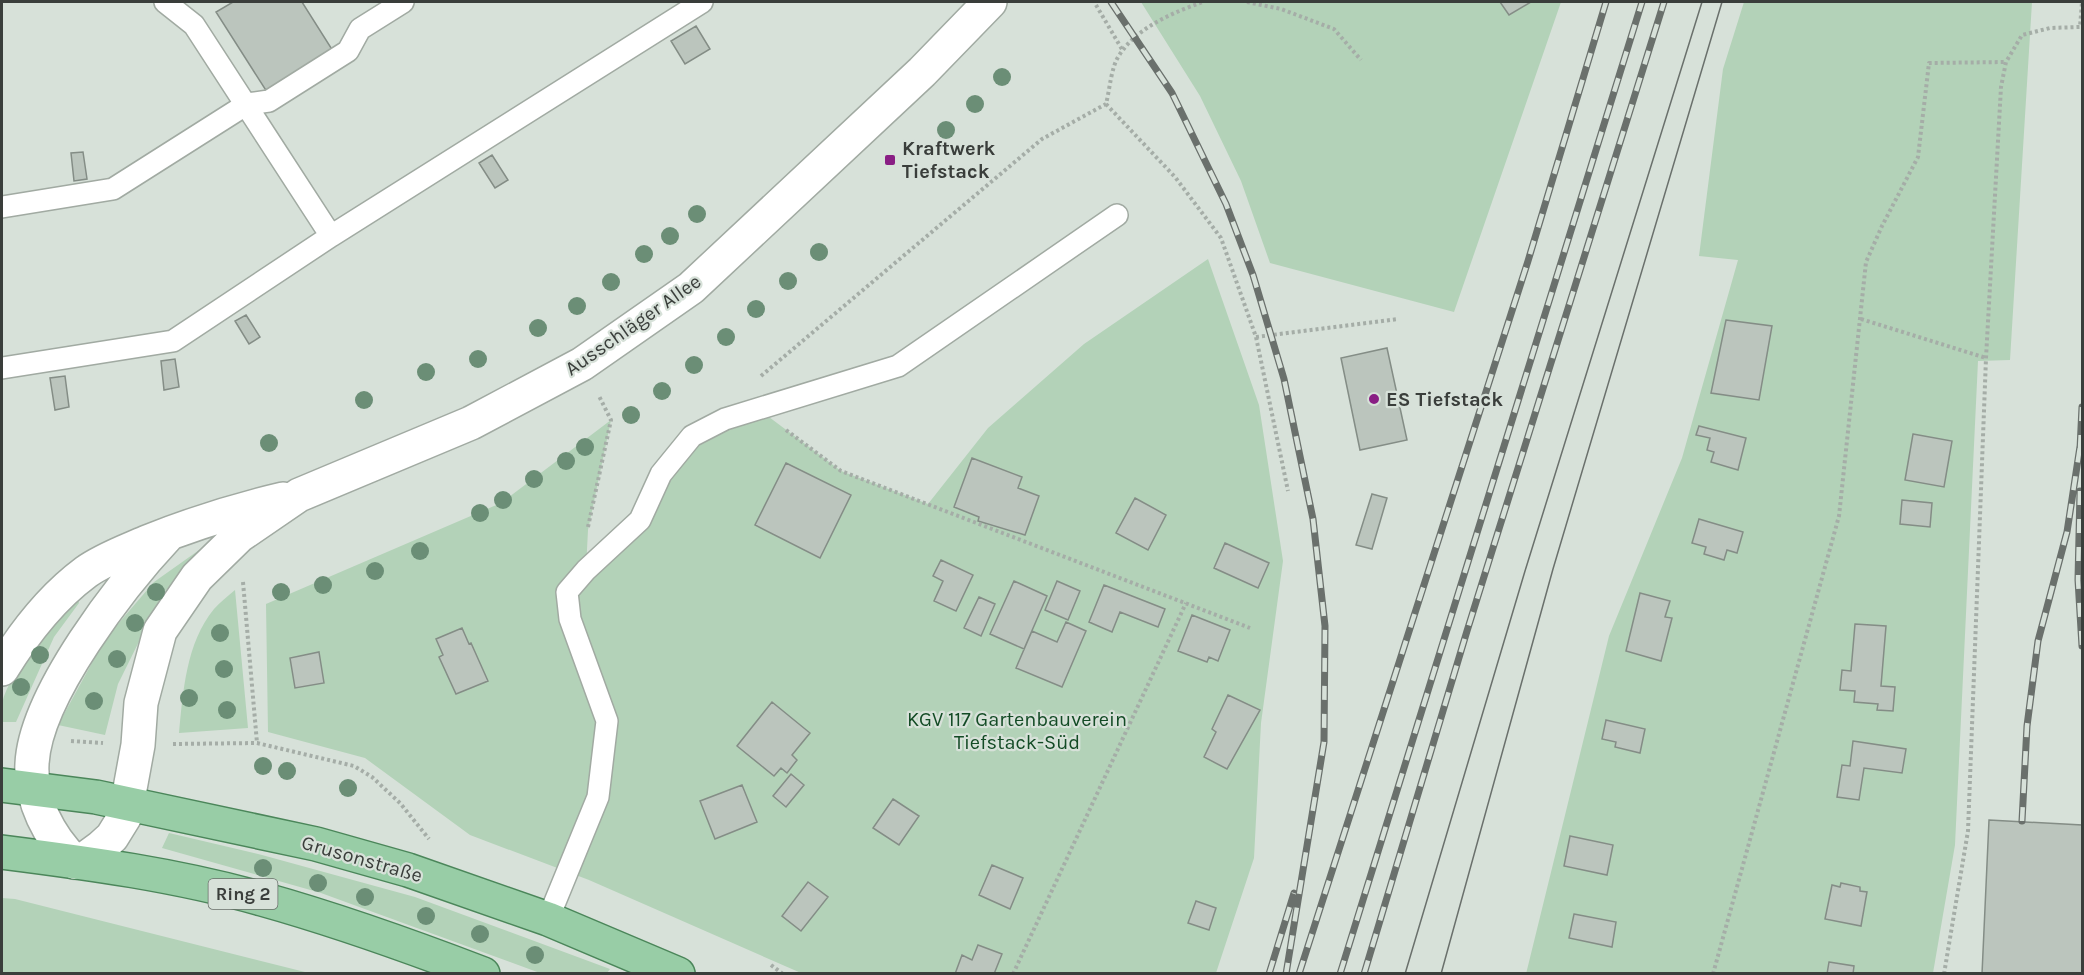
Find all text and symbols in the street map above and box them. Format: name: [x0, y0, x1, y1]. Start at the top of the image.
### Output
place label: Kraftwerk Tiefstack: [902, 137, 995, 183]
marker: Kraftwerk Tiefstack: [883, 153, 897, 167]
street label: Ausschläger Allee: [561, 270, 705, 380]
place label: ES Tiefstack: [1386, 388, 1503, 411]
marker: ES Tiefstack: [1367, 392, 1381, 406]
park label: KGV 117 Gartenbauverein Tiefstack-Süd: [907, 708, 1127, 754]
street label: Grusonstraße: [299, 831, 425, 887]
road number: Ring 2: [208, 879, 278, 909]

